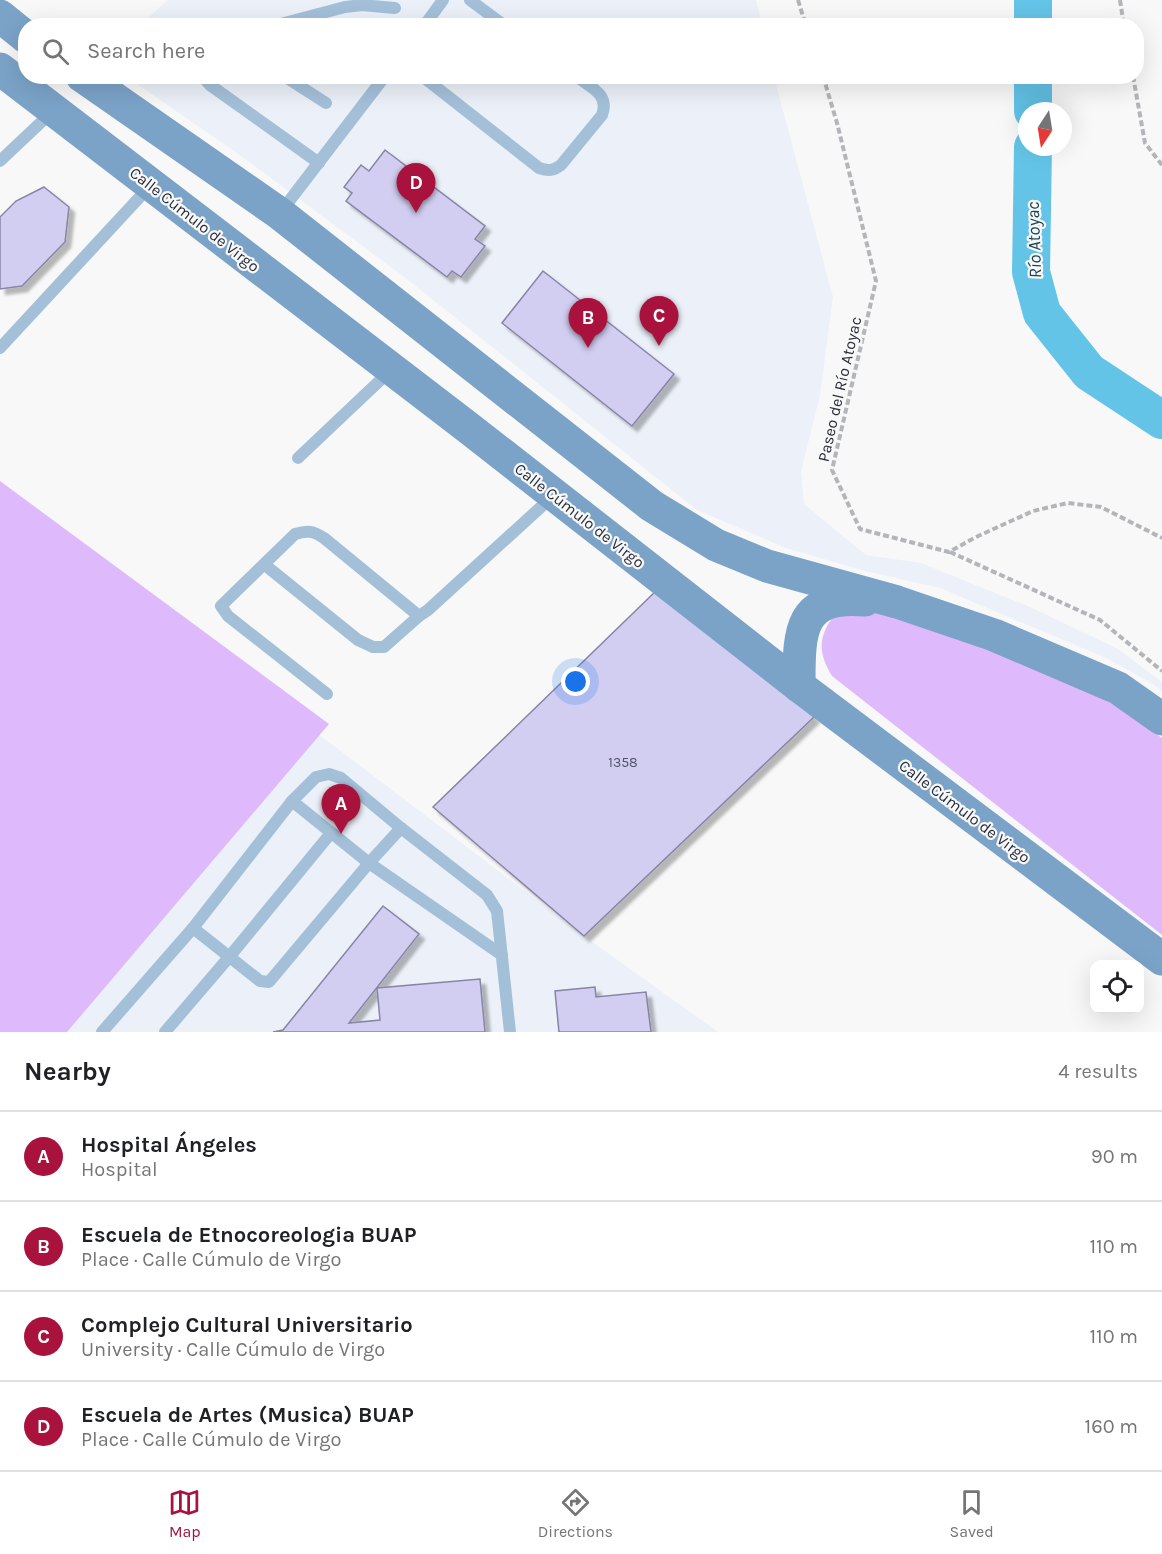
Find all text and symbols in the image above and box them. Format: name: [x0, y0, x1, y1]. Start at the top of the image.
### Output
search box: [18, 18, 1144, 84]
icon: search: [39, 35, 72, 68]
text: Search here: [87, 38, 205, 64]
north arrow: [1018, 102, 1072, 156]
street label: Calle Cúmulo de Virgo: [126, 163, 263, 276]
pin: D: [396, 164, 436, 213]
water label: Río Atoyac: [1022, 201, 1046, 279]
pin: C: [640, 296, 678, 346]
pin: B: [568, 298, 608, 348]
street label: Paseo del Río Atoyac: [814, 315, 865, 464]
street label: Calle Cúmulo de Virgo: [511, 459, 648, 572]
your location: [561, 667, 590, 696]
house number: 1358: [608, 754, 638, 771]
street label: Calle Cúmulo de Virgo: [895, 756, 1034, 867]
pin: A: [322, 784, 360, 834]
map controls: [1090, 960, 1144, 1014]
button: locate: [1090, 960, 1144, 1014]
text: Nearby: [24, 1056, 111, 1087]
text: 4 results: [1058, 1060, 1138, 1083]
text: Hospital Ángeles: [81, 1132, 257, 1158]
text: A: [37, 1145, 50, 1168]
text: 90 m: [1091, 1145, 1138, 1168]
text: Hospital: [81, 1158, 158, 1181]
text: Escuela de Etnocoreologia BUAP: [81, 1222, 417, 1248]
text: B: [37, 1235, 50, 1258]
text: 110 m: [1089, 1235, 1138, 1258]
text: Place · Calle Cúmulo de Virgo: [81, 1248, 342, 1271]
text: Complejo Cultural Universitario: [81, 1312, 413, 1338]
text: C: [37, 1325, 50, 1348]
text: 110 m: [1089, 1325, 1138, 1348]
text: University · Calle Cúmulo de Virgo: [81, 1338, 385, 1361]
text: Escuela de Artes (Musica) BUAP: [81, 1402, 414, 1428]
text: D: [37, 1415, 50, 1438]
text: 160 m: [1085, 1415, 1138, 1438]
text: Place · Calle Cúmulo de Virgo: [81, 1428, 342, 1451]
tab: Map: [168, 1486, 201, 1541]
tab: Directions: [538, 1486, 613, 1541]
tab: Saved: [950, 1486, 994, 1541]

